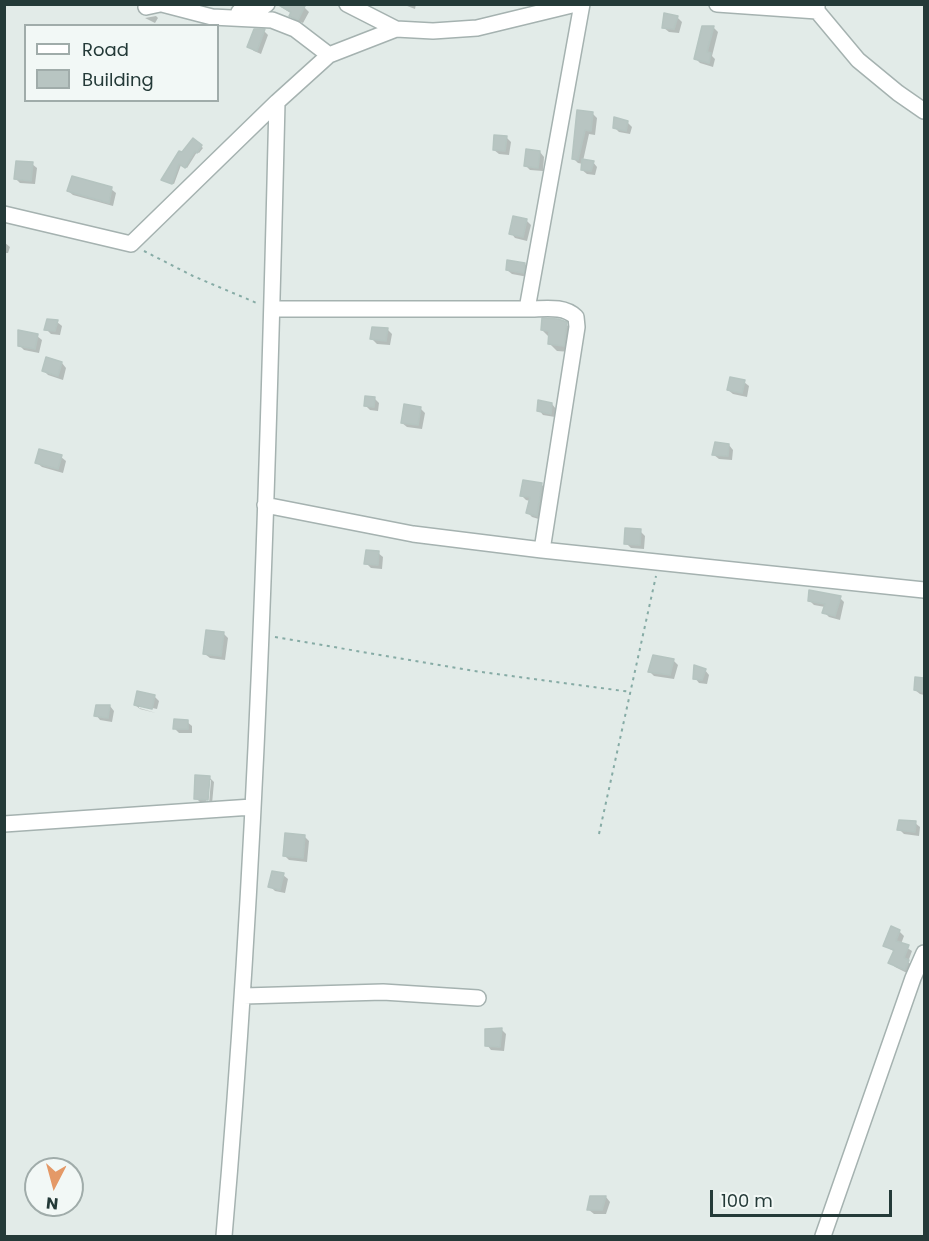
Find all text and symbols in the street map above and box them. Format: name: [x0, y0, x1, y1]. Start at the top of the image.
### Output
legend: [24, 24, 219, 102]
text: Road: [82, 37, 129, 62]
text: Building: [82, 67, 154, 92]
north arrow: [24, 1157, 84, 1217]
scale bar: [713, 1178, 894, 1216]
text: 100 m: [721, 1188, 773, 1213]
text: N: [45, 1191, 59, 1215]

